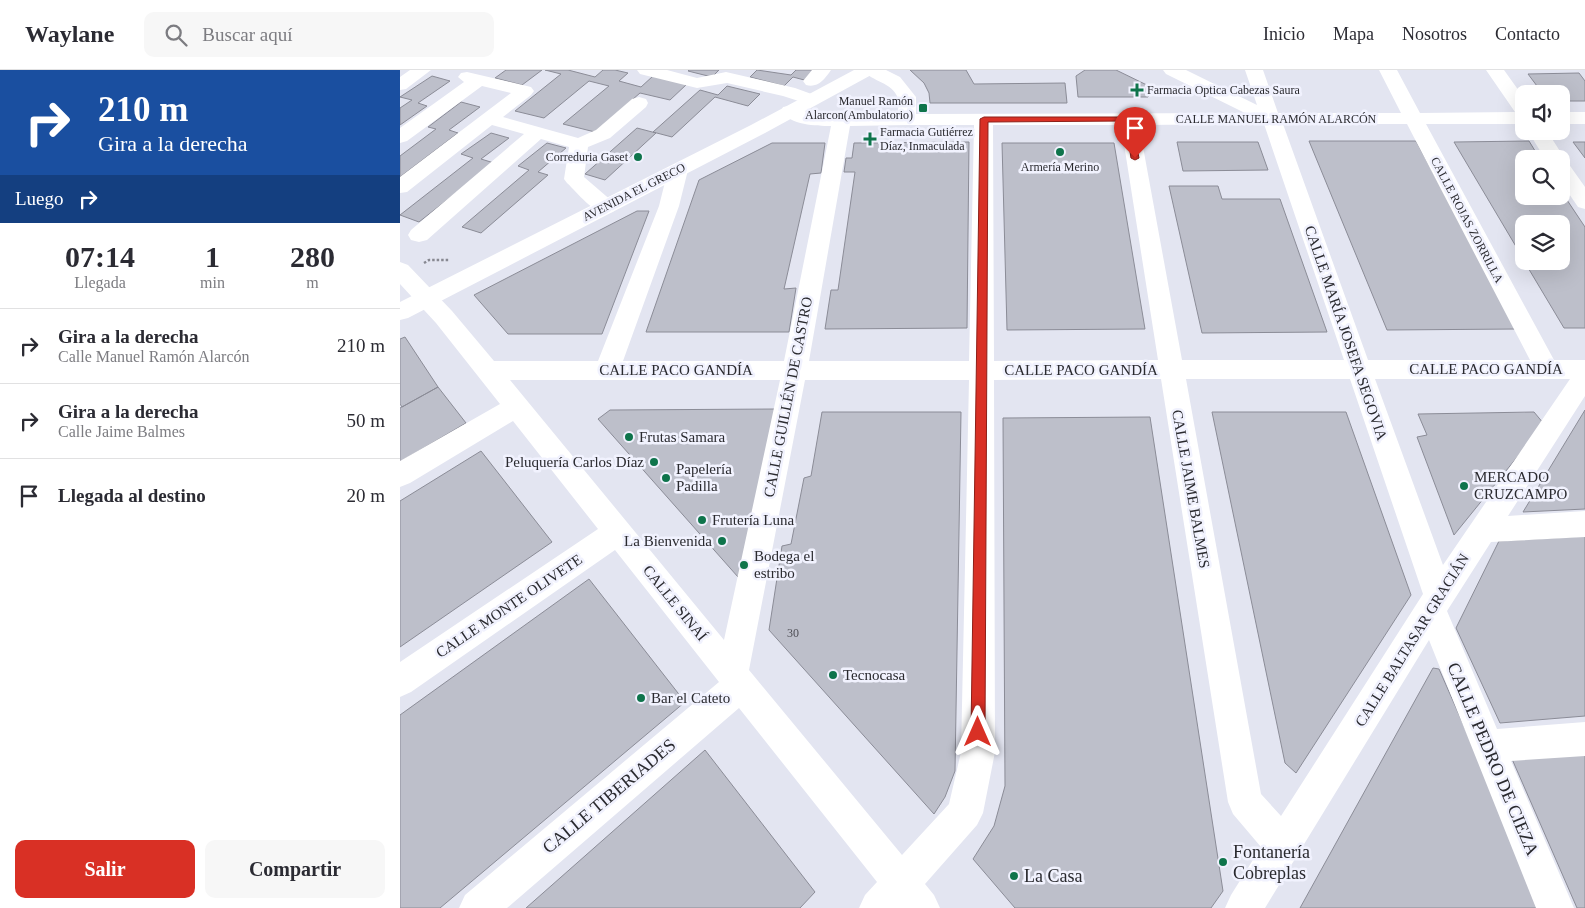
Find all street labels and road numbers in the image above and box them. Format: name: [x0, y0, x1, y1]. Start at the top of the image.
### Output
street label: CALLE MANUEL RAMÓN ALARCÓN: [1176, 112, 1377, 126]
street label: CALLE ROJAS ZORRILLA: [1428, 155, 1506, 286]
street label: AVENIDA EL GRECO: [580, 160, 688, 224]
street label: CALLE MARÍA JOSEFA SEGOVIA: [1302, 224, 1390, 443]
street label: CALLE GUILLÉN DE CASTRO: [761, 295, 815, 499]
street label: CALLE PACO GANDÍA: [1409, 361, 1563, 377]
street label: CALLE PACO GANDÍA: [599, 362, 753, 378]
street label: CALLE PACO GANDÍA: [1004, 362, 1158, 378]
street label: CALLE JAIME BALMES: [1169, 408, 1213, 570]
street label: CALLE BALTASAR GRACIÁN: [1352, 550, 1472, 729]
street label: CALLE MONTE OLIVETE: [433, 551, 585, 661]
street label: CALLE SINAÍ: [640, 562, 710, 644]
street label: CALLE PEDRO DE CIEZA: [1443, 660, 1543, 858]
street label: CALLE TIBERIADES: [539, 735, 679, 857]

